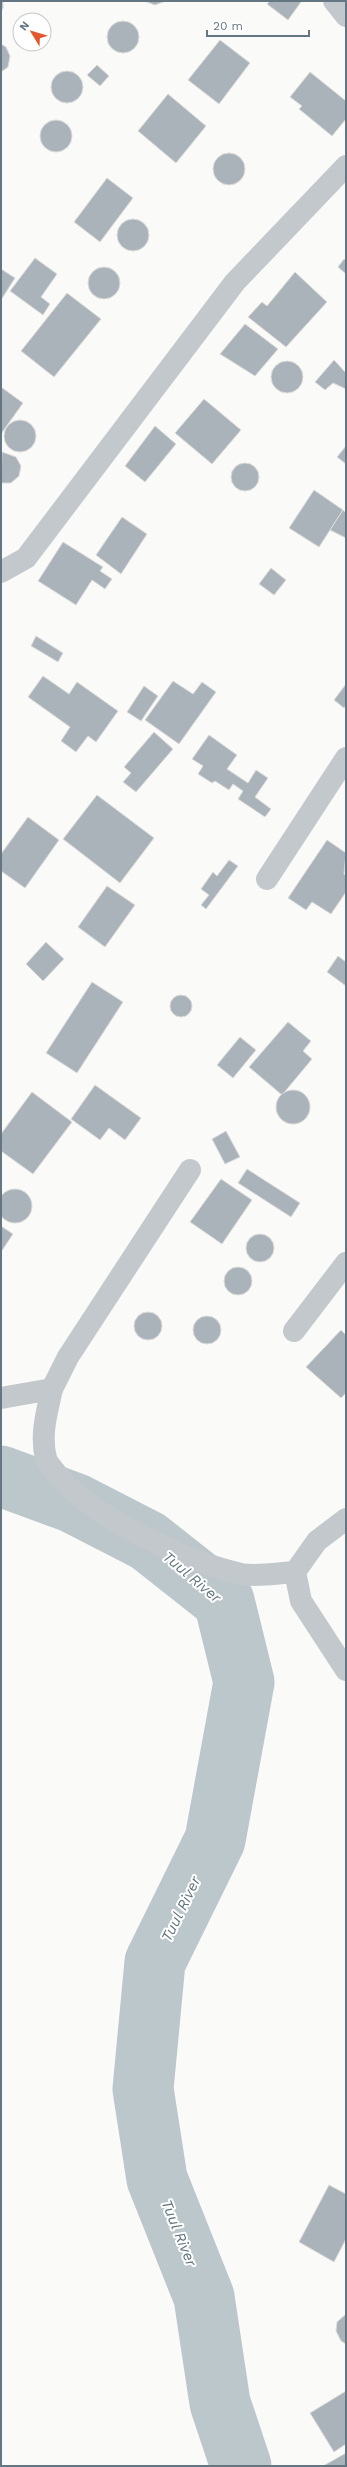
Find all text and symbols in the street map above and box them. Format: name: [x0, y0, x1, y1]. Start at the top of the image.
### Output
north arrow: [12, 12, 52, 52]
scale bar: [207, 12, 309, 38]
text: N: [17, 19, 32, 33]
text: 20 m: [213, 19, 243, 33]
water label: Tuul River: [159, 1547, 226, 1607]
water label: Tuul River: [157, 1872, 205, 1945]
water label: Tuul River: [157, 2197, 201, 2270]

